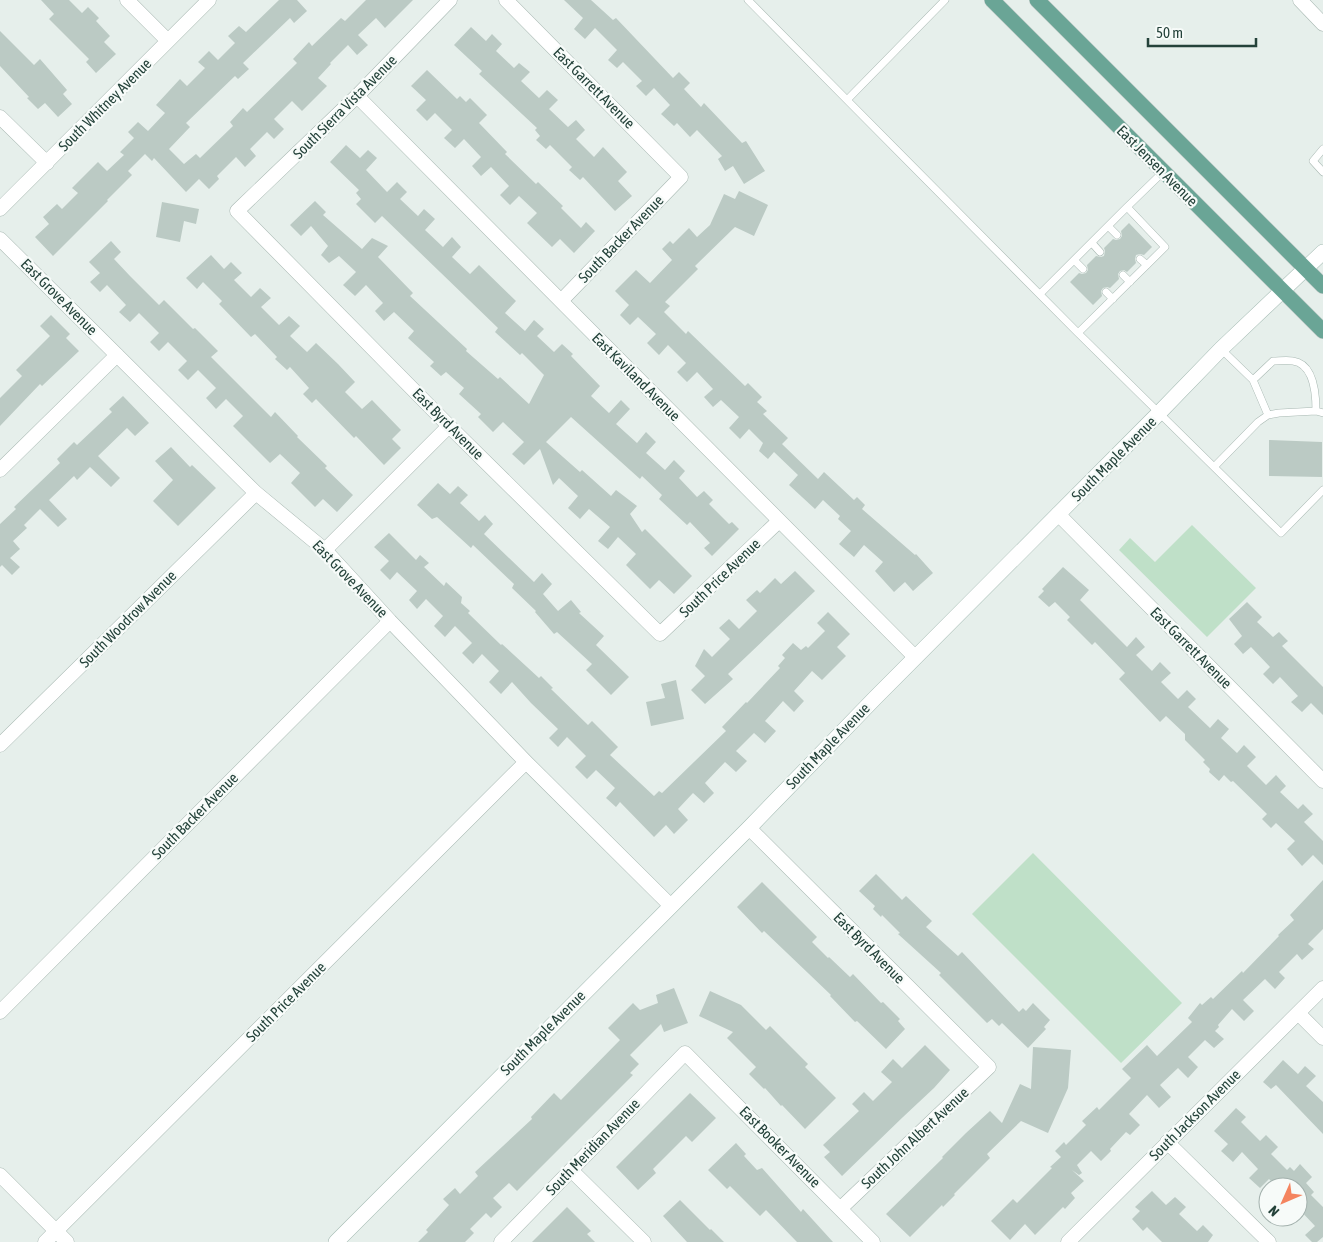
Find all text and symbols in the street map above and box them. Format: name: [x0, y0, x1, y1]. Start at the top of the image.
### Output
scale bar: [1148, 15, 1256, 47]
text: 50 m: [1156, 24, 1183, 41]
street label: East Garrett Avenue: [550, 44, 639, 132]
street label: South Sierra Vista Avenue: [289, 51, 400, 162]
street label: South Whitney Avenue: [55, 55, 155, 154]
street label: East Jensen Avenue: [1114, 122, 1201, 210]
street label: South Backer Avenue: [575, 191, 667, 286]
street label: East Grove Avenue: [18, 255, 101, 338]
street label: East Kaviland Avenue: [589, 329, 684, 424]
street label: East Byrd Avenue: [409, 385, 488, 463]
street label: South Maple Avenue: [1068, 413, 1160, 504]
street label: South Price Avenue: [676, 535, 764, 620]
street label: East Grove Avenue: [309, 537, 392, 621]
street label: South Woodrow Avenue: [76, 567, 180, 671]
street label: East Garrett Avenue: [1147, 604, 1236, 692]
street label: South Maple Avenue: [782, 699, 873, 792]
street label: South Backer Avenue: [148, 769, 241, 862]
street label: East Byrd Avenue: [830, 909, 909, 987]
street label: South Price Avenue: [242, 958, 329, 1045]
street label: South Maple Avenue: [497, 987, 589, 1078]
street label: South Jackson Avenue: [1146, 1066, 1244, 1164]
street label: South John Albert Avenue: [858, 1084, 972, 1192]
street label: South Meridian Avenue: [542, 1095, 643, 1198]
street label: East Booker Avenue: [736, 1103, 824, 1191]
north arrow: [1258, 1177, 1308, 1227]
text: N: [1265, 1203, 1282, 1220]

